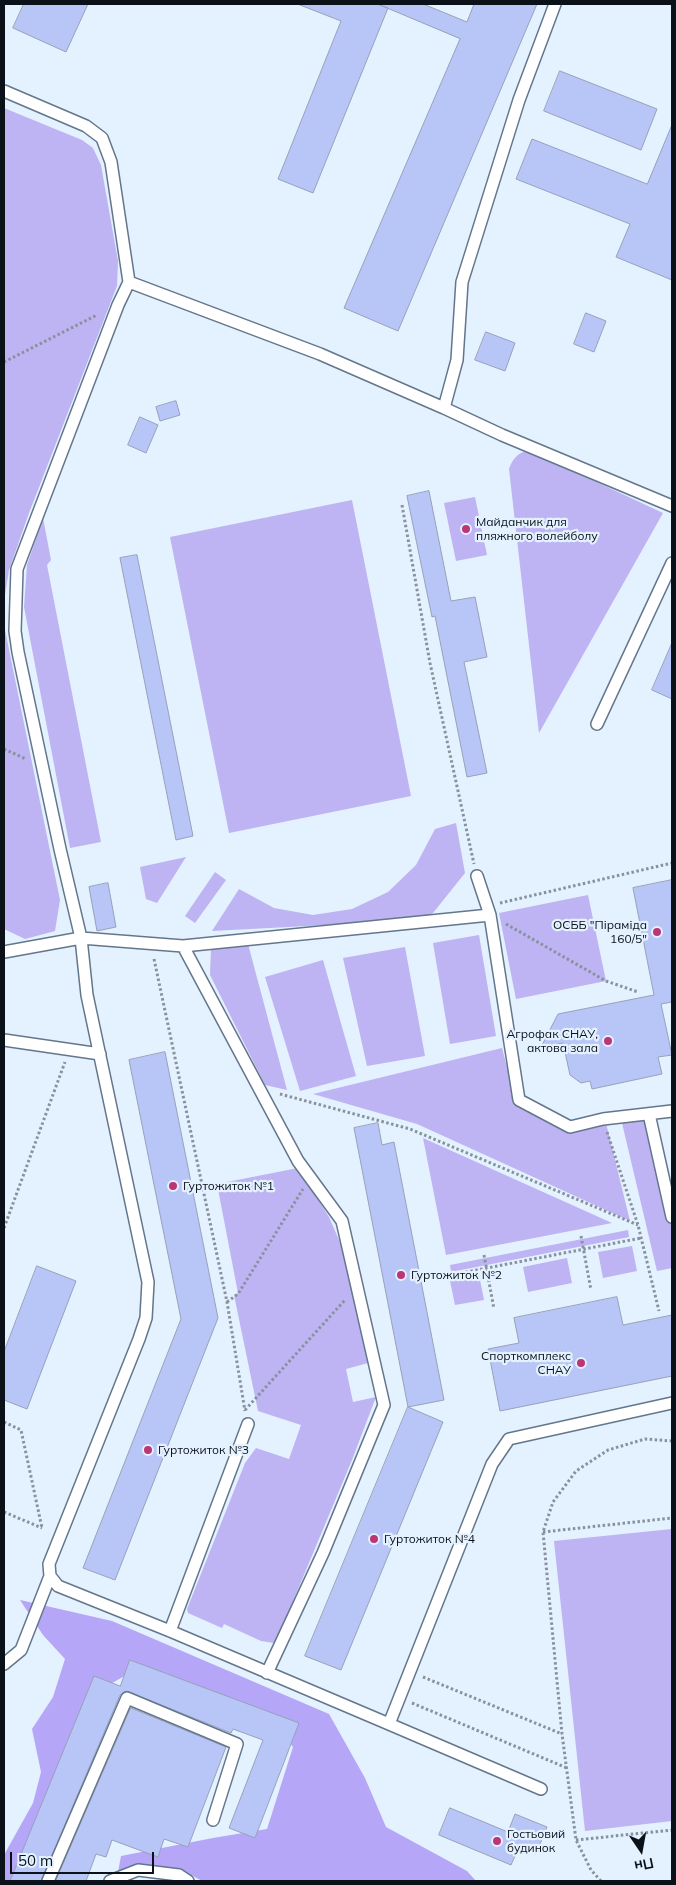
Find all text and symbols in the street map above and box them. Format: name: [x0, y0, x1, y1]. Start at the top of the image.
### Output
place label: Майданчик для пляжного волейболу: [476, 515, 598, 543]
marker: Майданчик для пляжного волейболу: [460, 523, 472, 535]
place label: ОСББ "Піраміда 160/5": [553, 918, 647, 946]
marker: ОСББ "Піраміда 160/5": [651, 926, 663, 938]
place label: Агрофак СНАУ, актова зала: [507, 1027, 598, 1055]
marker: Агрофак СНАУ, актова зала: [602, 1035, 614, 1047]
place label: Гуртожиток №1: [183, 1179, 274, 1193]
marker: Гуртожиток №1: [167, 1180, 179, 1192]
place label: Гуртожиток №2: [411, 1268, 502, 1282]
marker: Гуртожиток №2: [395, 1269, 407, 1281]
place label: Спорткомплекс СНАУ: [481, 1349, 571, 1377]
marker: Спорткомплекс СНАУ: [575, 1357, 587, 1369]
place label: Гуртожиток №3: [158, 1443, 249, 1457]
marker: Гуртожиток №3: [142, 1444, 154, 1456]
place label: Гуртожиток №4: [384, 1532, 475, 1546]
marker: Гуртожиток №4: [368, 1533, 380, 1545]
north arrow: [616, 1825, 666, 1875]
place label: Гостьовий будинок: [507, 1827, 565, 1855]
marker: Гостьовий будинок: [491, 1835, 503, 1847]
scale bar: [12, 1842, 156, 1874]
text: 50 m: [18, 1851, 53, 1870]
text: Пн: [633, 1854, 656, 1875]

